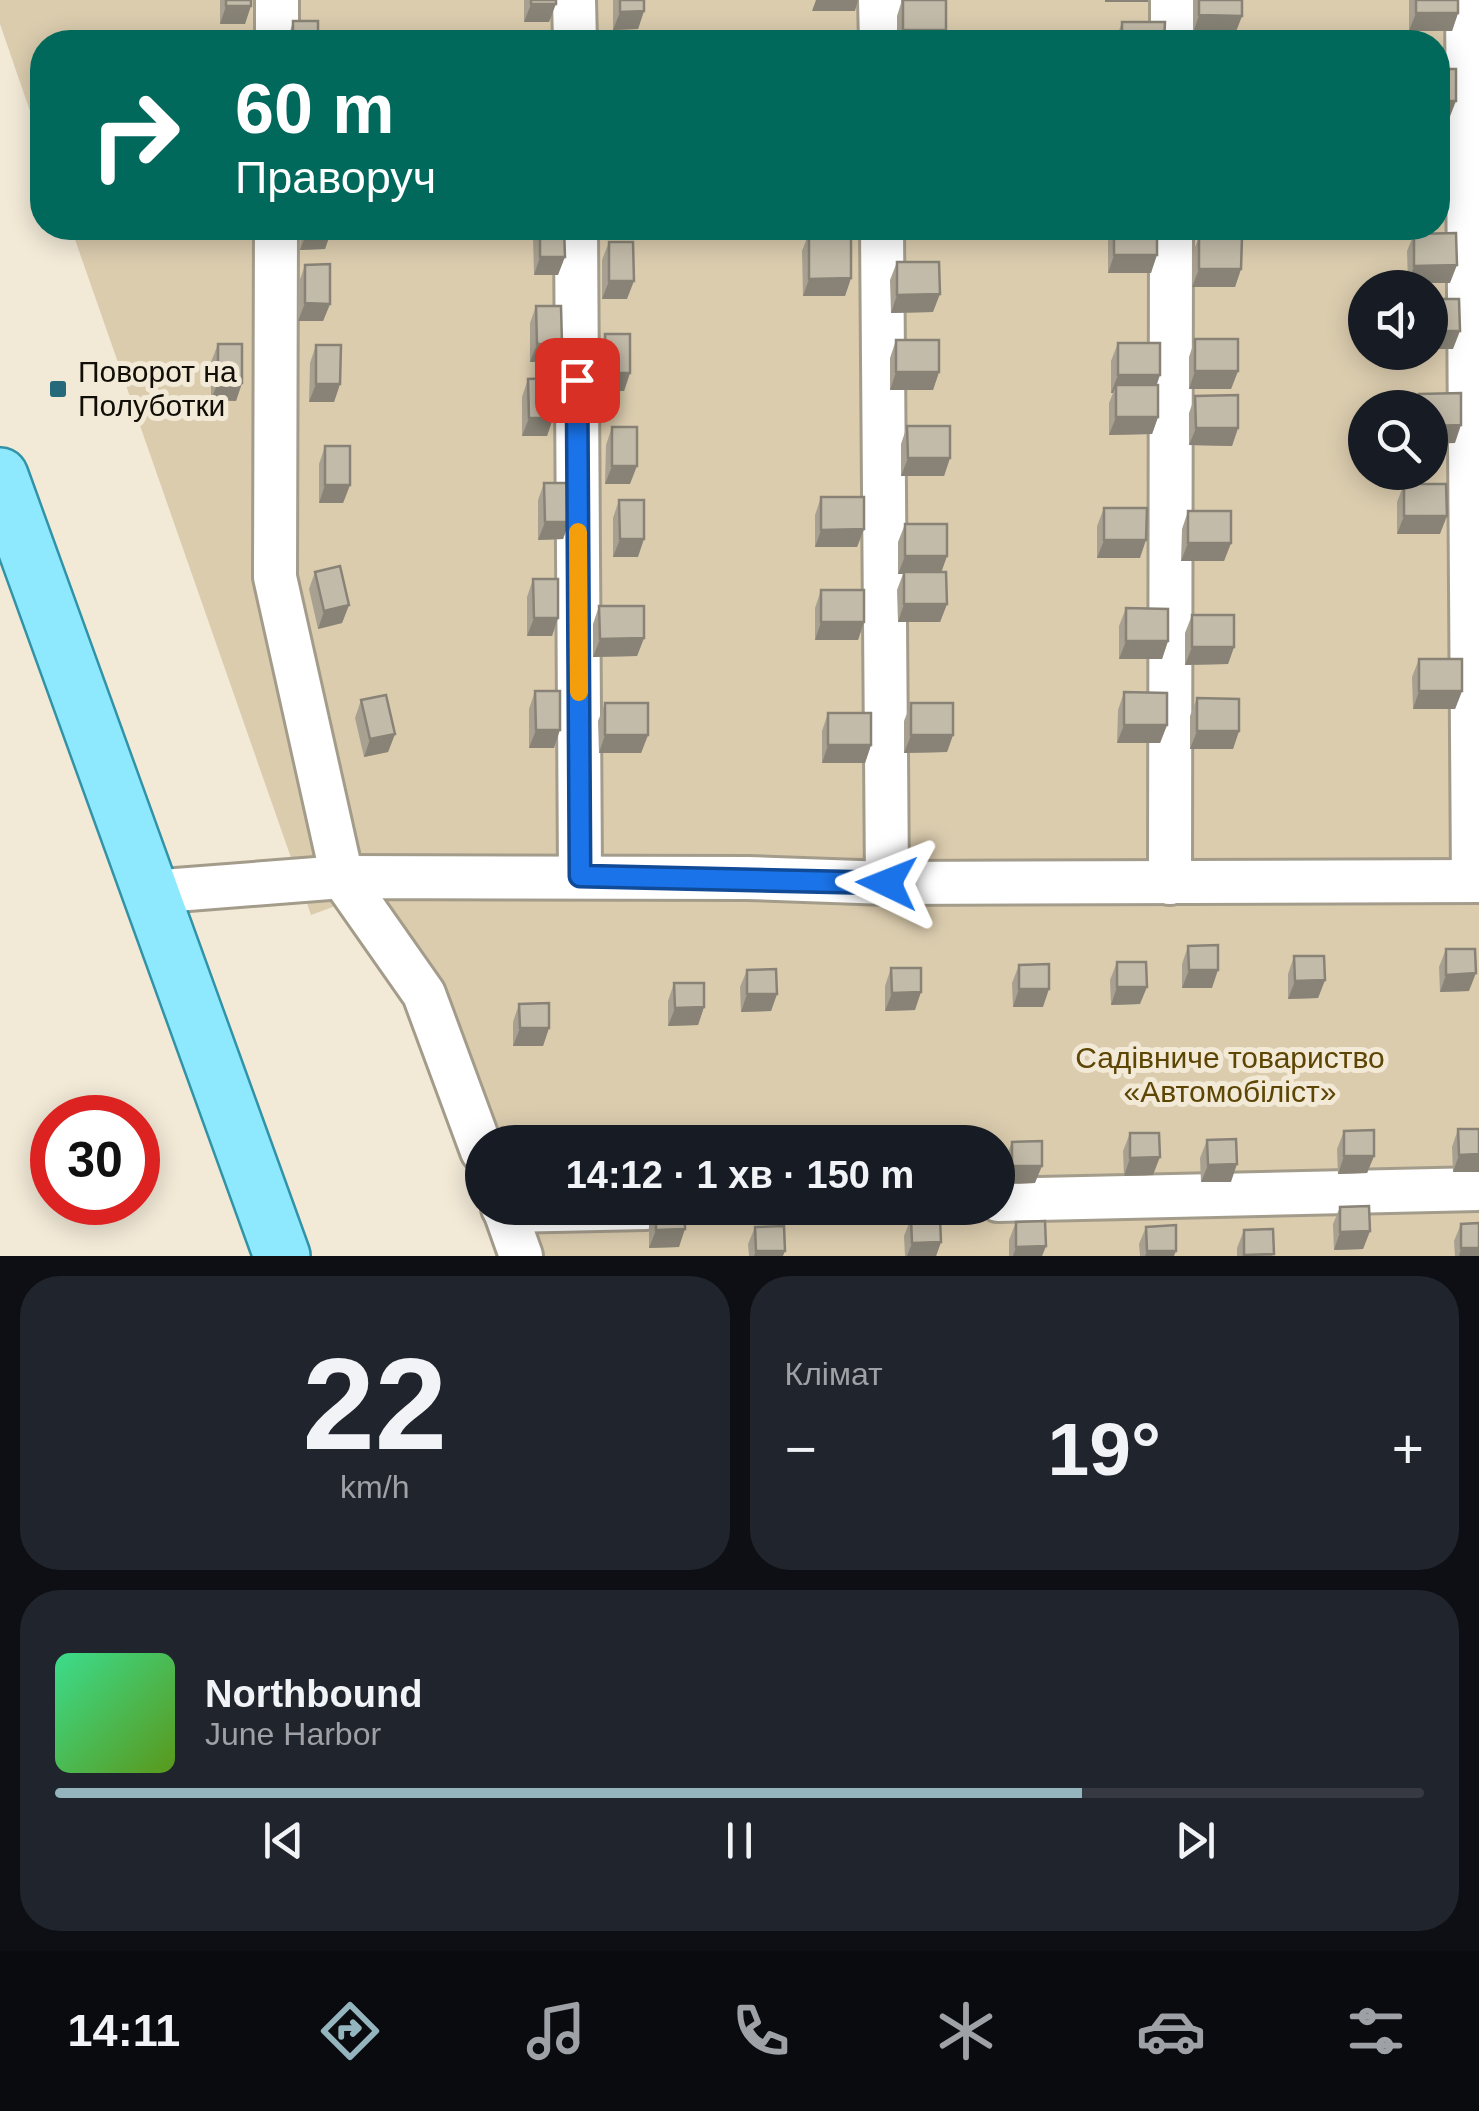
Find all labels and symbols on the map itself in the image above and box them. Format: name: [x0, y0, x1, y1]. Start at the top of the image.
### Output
pin: [535, 338, 620, 423]
place label: Поворот на Полуботки: [78, 355, 237, 422]
marker: Поворот на Полуботки: [47, 378, 69, 400]
position arrow: [835, 831, 939, 935]
park label: Садівниче товариство «Автомобіліст»: [1075, 1041, 1385, 1108]
speed limit sign: 30: [30, 1095, 160, 1225]

